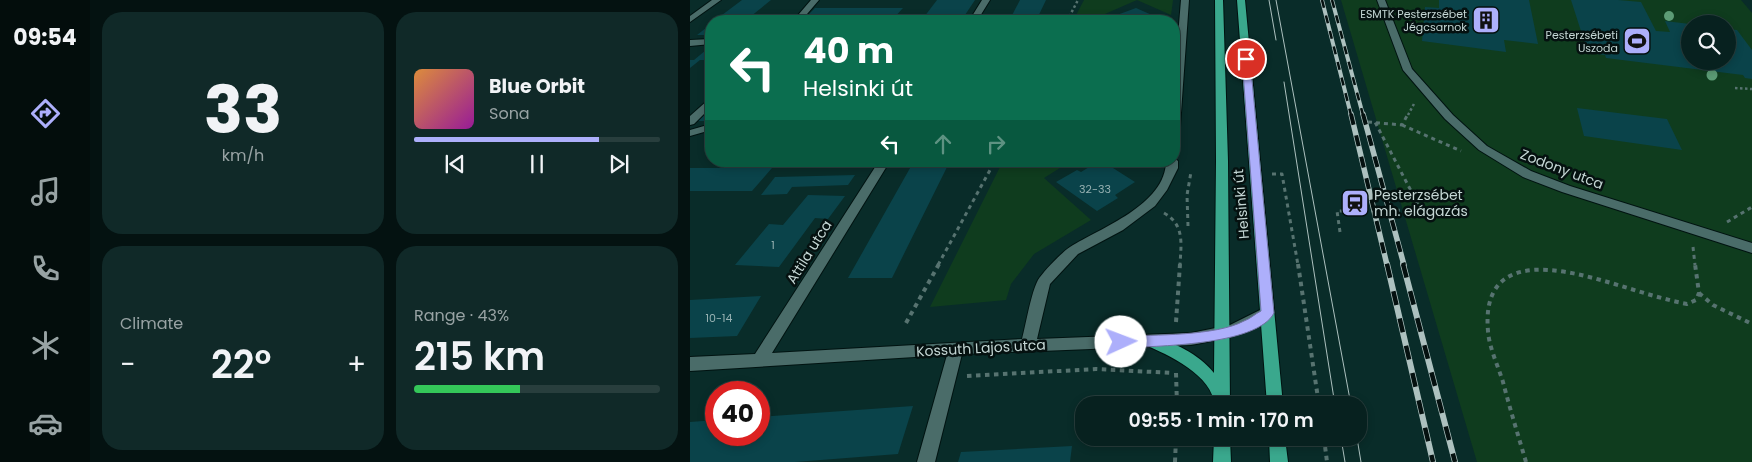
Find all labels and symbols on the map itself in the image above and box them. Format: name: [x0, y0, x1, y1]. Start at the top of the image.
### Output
building icon: ESMTK Pesterzsébet Jégcsarnok: [1471, 5, 1501, 35]
place label: ESMTK Pesterzsébet Jégcsarnok: [1360, 6, 1467, 35]
sports icon: Pesterzsébeti Uszoda: [1622, 26, 1652, 56]
place label: Pesterzsébeti Uszoda: [1546, 27, 1618, 56]
pin: [1225, 38, 1267, 80]
street label: Zodony utca: [1518, 144, 1606, 194]
street label: Helsinki út: [1228, 168, 1254, 240]
house number: 32-33: [1079, 181, 1111, 197]
place label: Pesterzsébet mh. elágazás: [1374, 185, 1468, 221]
station icon: Pesterzsébet mh. elágazás: [1340, 188, 1370, 218]
street label: Attila utca: [782, 216, 836, 288]
house number: 1: [771, 237, 775, 253]
house number: 10-14: [706, 310, 733, 326]
position arrow: [1094, 315, 1146, 367]
street label: Kossuth Lajos utca: [916, 335, 1046, 361]
speed limit sign: 40: [705, 381, 770, 446]

